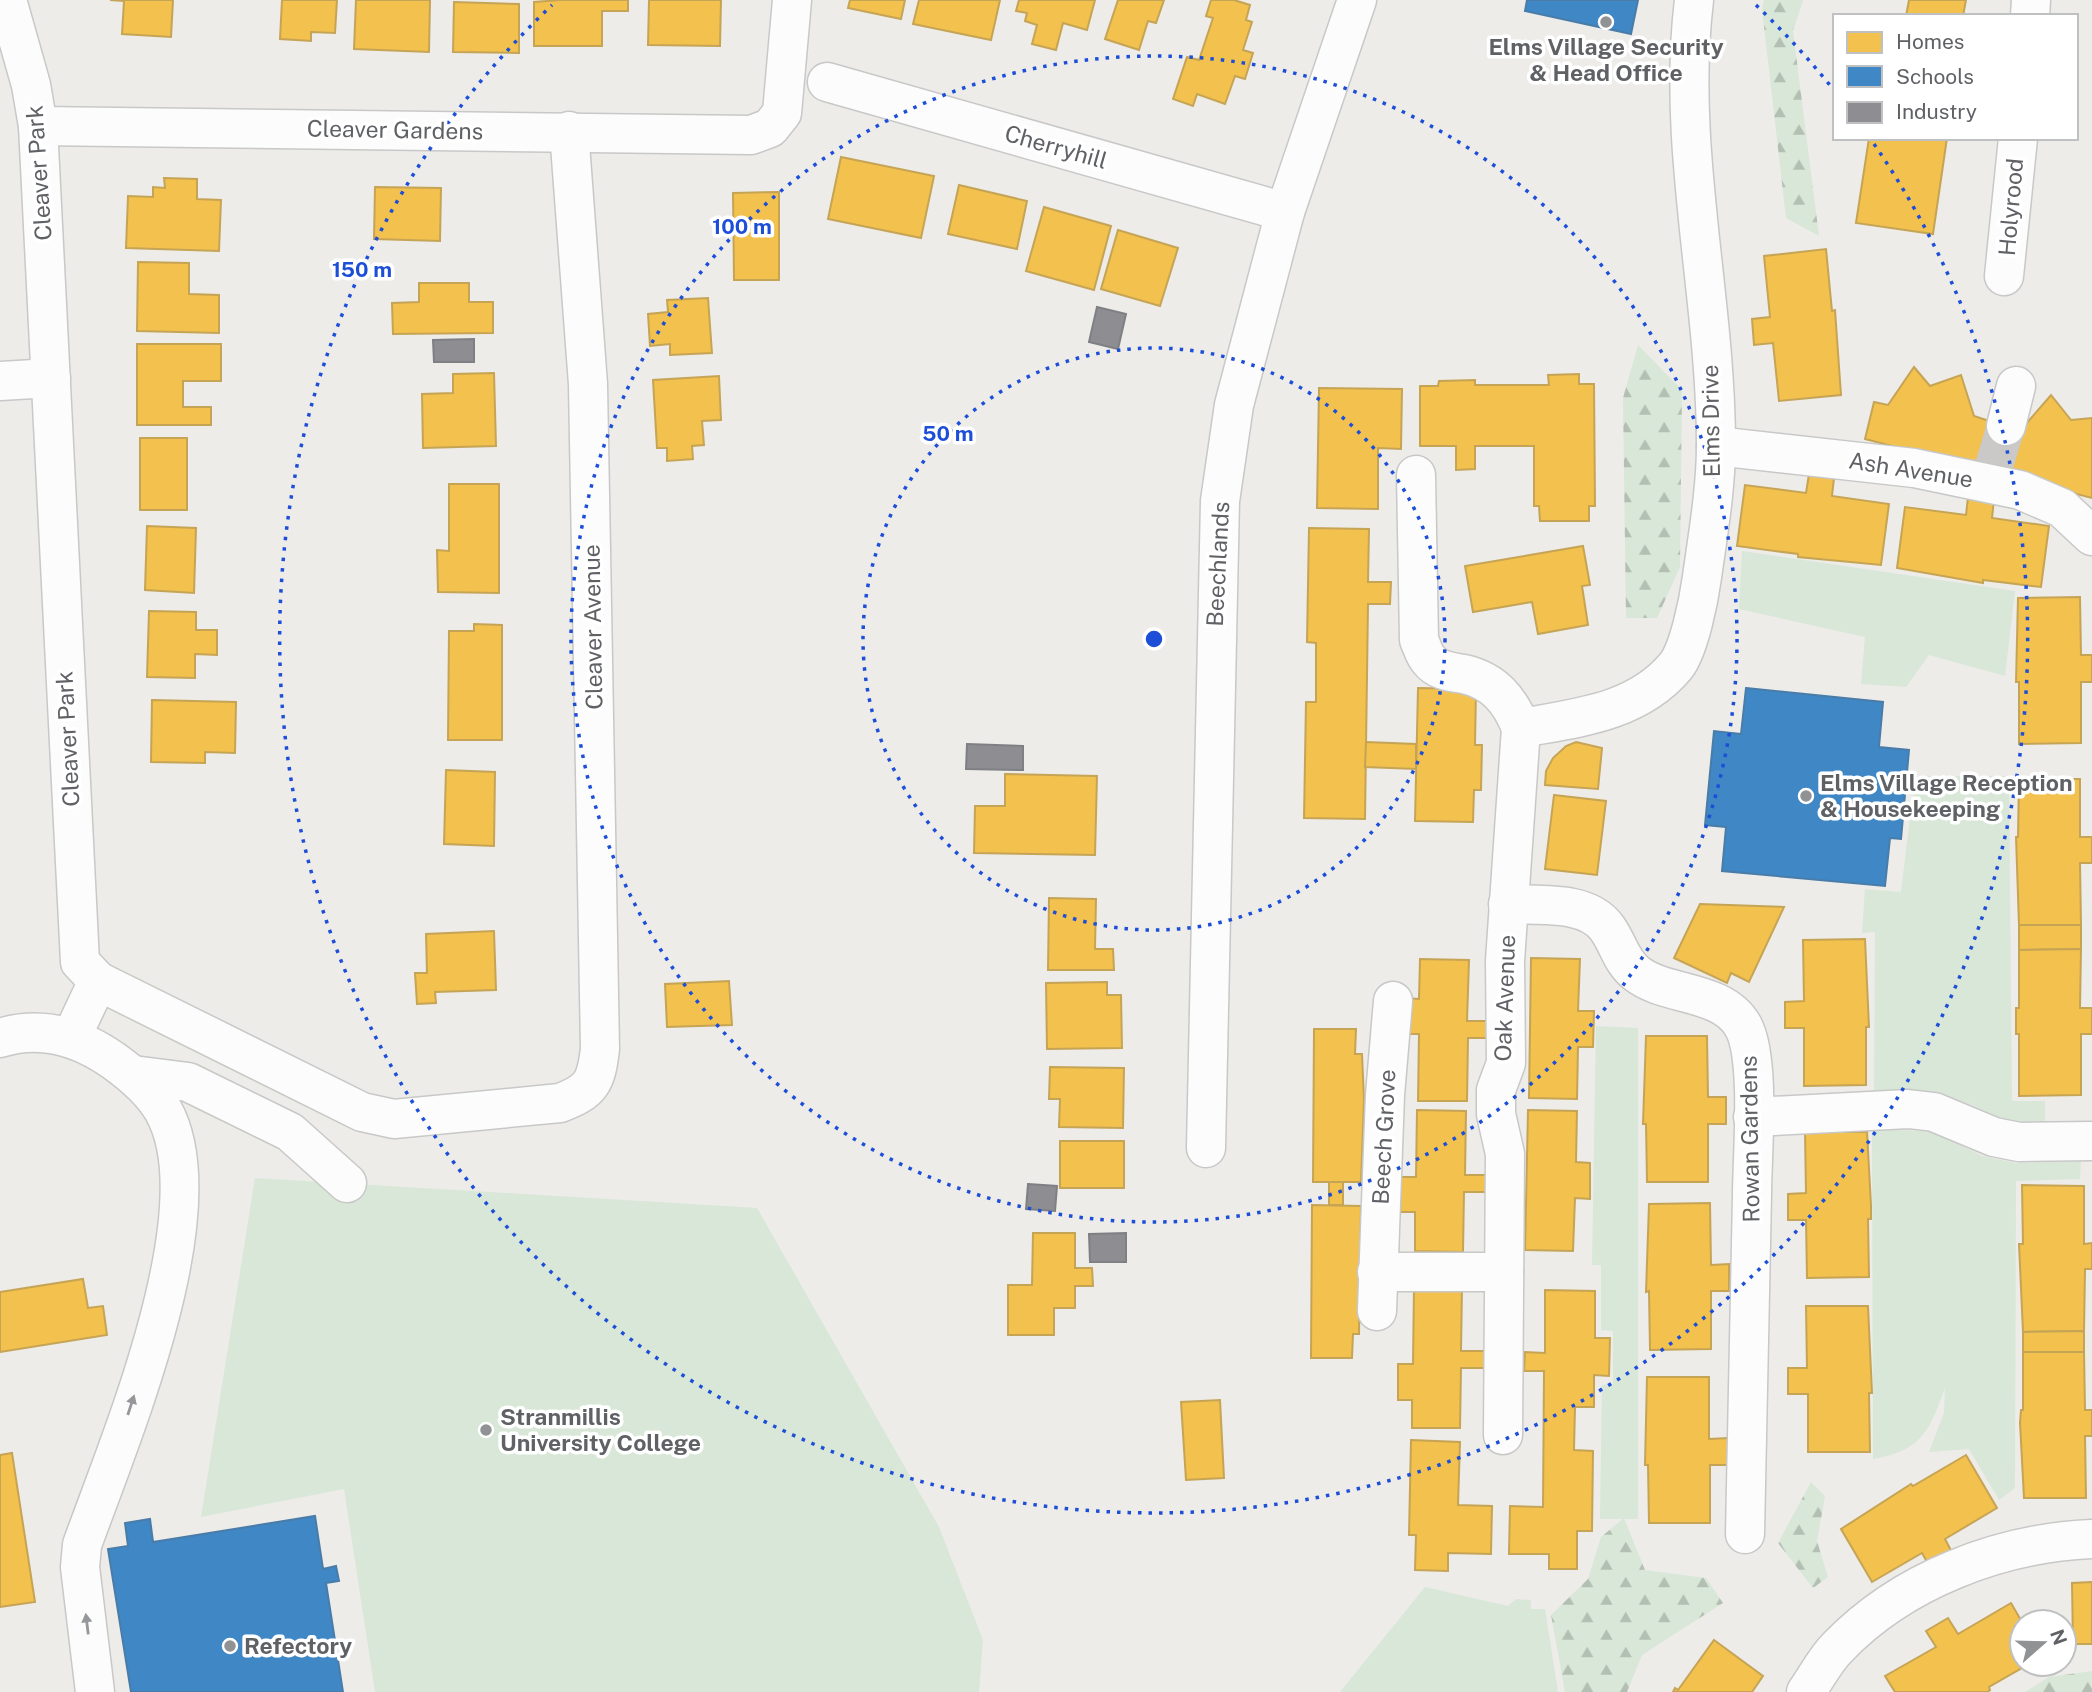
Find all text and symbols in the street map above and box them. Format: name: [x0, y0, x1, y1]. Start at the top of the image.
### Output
marker: Elms Village Security & Head Office: [1598, 14, 1614, 30]
legend: [1833, 14, 2078, 140]
text: Homes: [1896, 29, 1964, 54]
place label: Elms Village Security & Head Office: [1488, 33, 1724, 86]
text: Schools: [1896, 64, 1974, 89]
text: Industry: [1896, 99, 1977, 124]
street label: Cleaver Park: [20, 104, 57, 242]
street label: Cleaver Gardens: [307, 114, 483, 145]
street label: Cherryhill: [1002, 119, 1111, 174]
street label: Holyrood: [1993, 157, 2028, 257]
text: 100 m: [712, 214, 772, 239]
text: 150 m: [332, 257, 392, 282]
street label: Elms Drive: [1696, 364, 1725, 478]
text: 50 m: [922, 421, 974, 446]
street label: Ash Avenue: [1847, 446, 1975, 493]
street label: Beechlands: [1201, 501, 1234, 627]
street label: Cleaver Avenue: [578, 544, 607, 710]
centre of rings: [1142, 627, 1166, 651]
street label: Cleaver Park: [50, 671, 85, 807]
place label: Elms Village Reception & Housekeeping: [1820, 769, 2073, 822]
marker: Elms Village Reception & Housekeeping: [1798, 788, 1814, 804]
street label: Oak Avenue: [1489, 934, 1520, 1062]
street label: Rowan Gardens: [1735, 1055, 1764, 1223]
street label: Beech Grove: [1366, 1069, 1401, 1205]
one-way arrow: [126, 1395, 137, 1416]
place label: Stranmillis University College: [500, 1403, 701, 1456]
marker: Stranmillis University College: [478, 1422, 494, 1438]
north arrow: [2008, 1608, 2078, 1678]
one-way arrow: [81, 1613, 92, 1635]
text: N: [2046, 1626, 2072, 1648]
place label: Refectory: [244, 1632, 352, 1659]
marker: Refectory: [222, 1638, 238, 1654]

